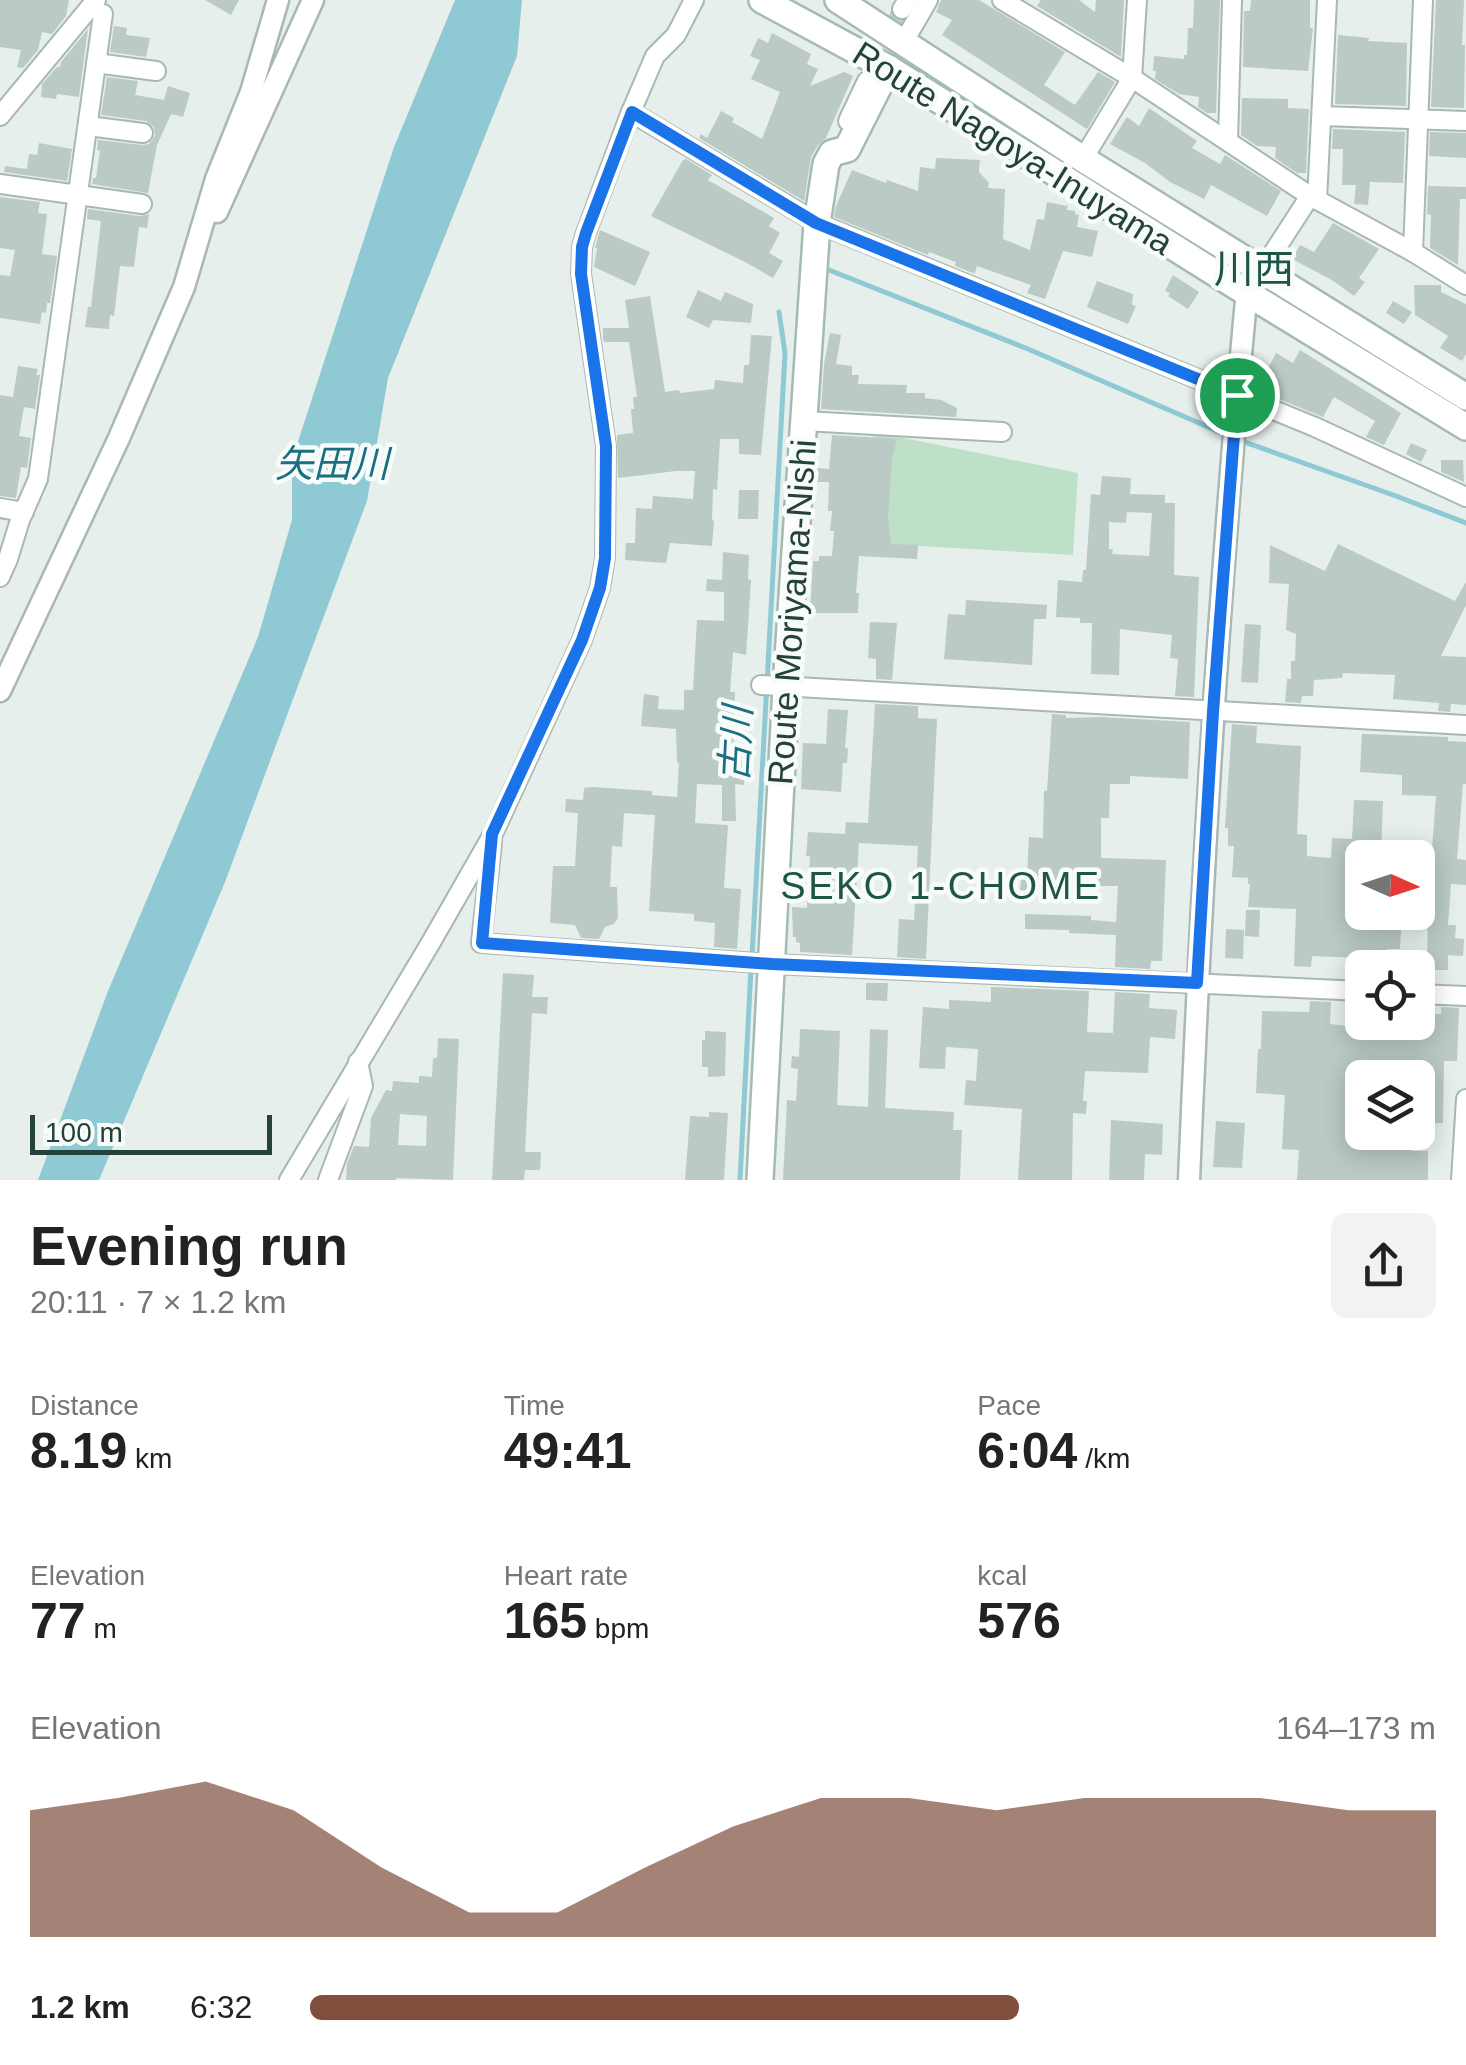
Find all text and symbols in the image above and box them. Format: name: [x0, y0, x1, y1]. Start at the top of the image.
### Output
street label: Route Nagoya-Inuyama: [846, 33, 1181, 262]
district label: 川西: [1214, 247, 1294, 291]
pin: [1195, 353, 1280, 438]
icon: arrive: [1210, 368, 1265, 423]
street label: Route Moriyama-Nishi: [760, 438, 823, 786]
water label: 矢田川: [275, 443, 393, 485]
water label: 古川: [713, 701, 759, 783]
north arrow: [1345, 840, 1435, 930]
map controls: [1345, 840, 1435, 1150]
district label: SEKO 1-CHOME: [780, 865, 1102, 907]
button: locate: [1345, 950, 1435, 1040]
button: layers: [1345, 1060, 1435, 1150]
scale bar: [30, 1110, 272, 1154]
text: 100 m: [45, 1117, 123, 1148]
button: share: [1331, 1213, 1436, 1318]
text: Evening run: [30, 1215, 348, 1277]
text: 20:11 · 7 × 1.2 km: [30, 1284, 286, 1320]
text: Distance: [30, 1390, 139, 1421]
text: Time: [504, 1390, 565, 1421]
text: Pace: [977, 1390, 1041, 1421]
text: 8.19: [30, 1423, 127, 1479]
text: 49:41: [504, 1423, 632, 1479]
text: 6:04: [977, 1423, 1077, 1479]
text: km: [127, 1443, 172, 1474]
text: /km: [1077, 1443, 1130, 1474]
text: Elevation: [30, 1560, 145, 1591]
text: Heart rate: [504, 1560, 628, 1591]
text: kcal: [977, 1560, 1027, 1591]
text: 77: [30, 1593, 86, 1649]
text: 165: [504, 1593, 587, 1649]
text: 576: [977, 1593, 1061, 1649]
text: m: [86, 1613, 117, 1644]
text: bpm: [587, 1613, 649, 1644]
text: Elevation: [30, 1710, 162, 1746]
text: 164–173 m: [1276, 1710, 1436, 1746]
text: 1.2 km: [30, 1989, 130, 2025]
text: 6:32: [190, 1989, 252, 2025]

